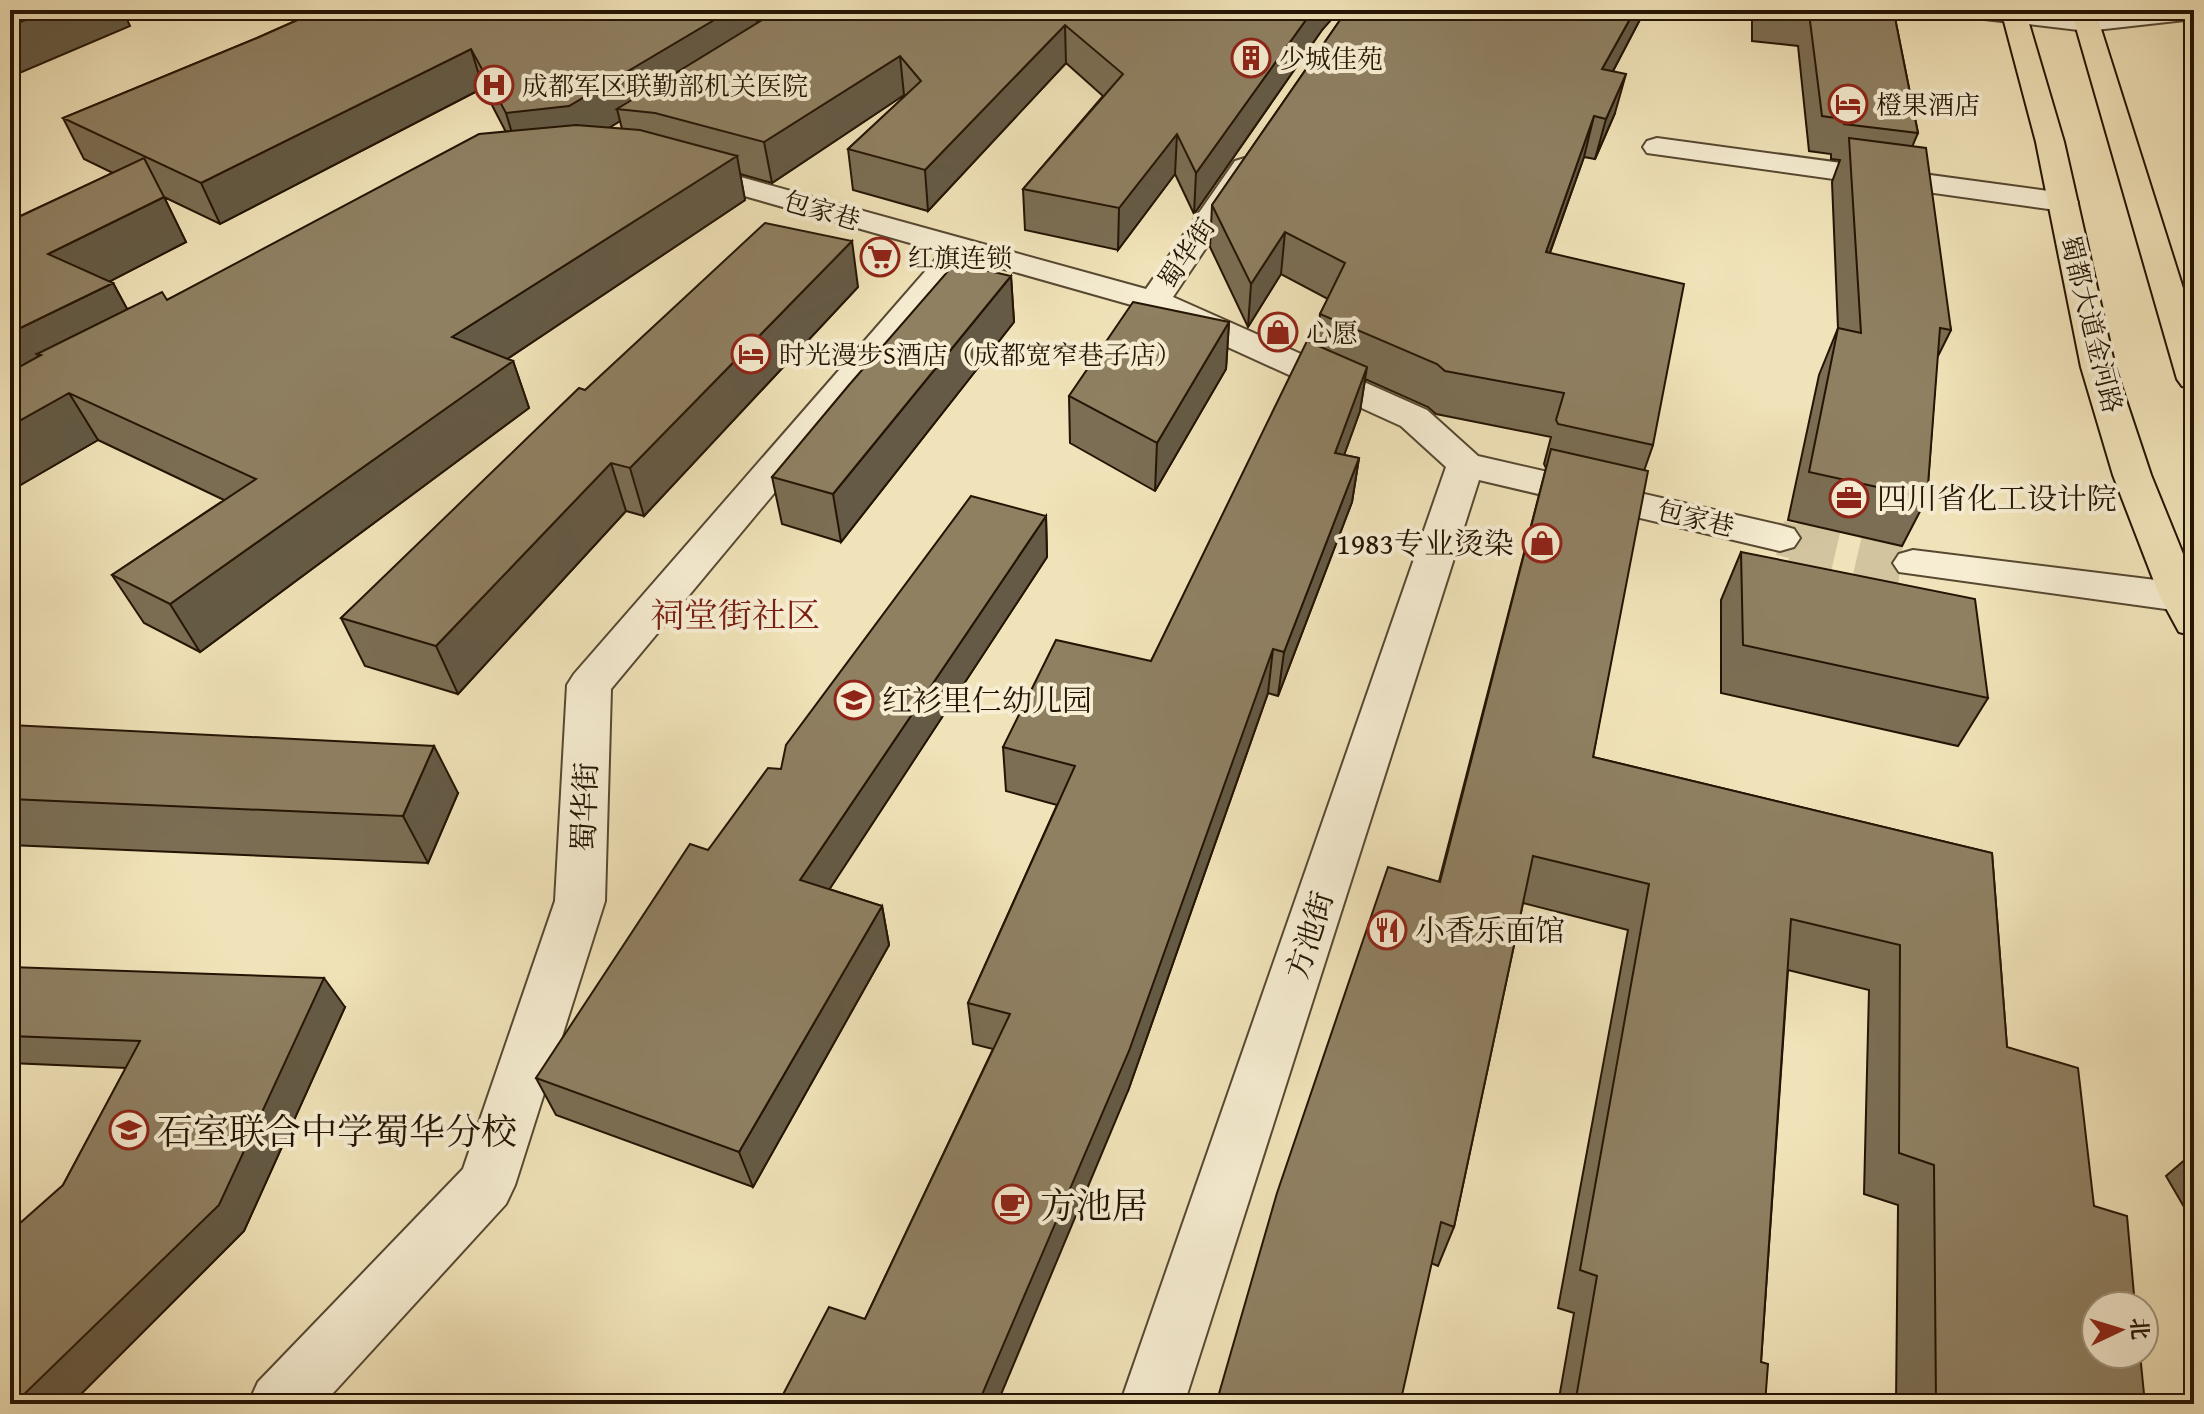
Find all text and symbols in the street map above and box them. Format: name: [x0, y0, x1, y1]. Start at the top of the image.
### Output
building icon: 少城佳苑: [1230, 37, 1272, 79]
place label: 少城佳苑: [1279, 39, 1383, 78]
hospital icon: 成都军区联勤部机关医院: [473, 64, 515, 106]
place label: 成都军区联勤部机关医院: [522, 66, 808, 105]
hotel icon: 橙果酒店: [1827, 83, 1869, 125]
place label: 橙果酒店: [1876, 85, 1980, 124]
street label: 包家巷: [779, 181, 865, 239]
street label: 蜀华街: [1148, 210, 1224, 296]
street label: 蜀都大道金河路: [2051, 231, 2133, 417]
supermarket icon: 红旗连锁: [859, 236, 901, 278]
place label: 红旗连锁: [908, 238, 1012, 277]
shop icon: 心愿: [1257, 311, 1299, 353]
place label: 心愿: [1306, 313, 1358, 352]
hotel icon: 时光漫步S酒店（成都宽窄巷子店）: [730, 333, 772, 375]
place label: 时光漫步S酒店（成都宽窄巷子店）: [779, 335, 1182, 374]
place label: 四川省化工设计院: [1877, 476, 2117, 520]
office icon: 四川省化工设计院: [1828, 477, 1870, 519]
street label: 包家巷: [1654, 490, 1738, 546]
place label: 1983专业烫染: [1336, 521, 1514, 565]
shop icon: 1983专业烫染: [1521, 522, 1563, 564]
district label: 祠堂街社区: [650, 590, 820, 639]
place label: 红衫里仁幼儿园: [882, 678, 1092, 722]
school or university icon: 红衫里仁幼儿园: [833, 679, 875, 721]
street label: 蜀华街: [560, 761, 608, 853]
street label: 方池街: [1274, 885, 1344, 985]
place label: 小香乐面馆: [1415, 908, 1565, 952]
restaurant icon: 小香乐面馆: [1366, 909, 1408, 951]
place label: 石室联合中学蜀华分校: [157, 1104, 517, 1157]
school or university icon: 石室联合中学蜀华分校: [108, 1109, 150, 1151]
place label: 方池居: [1040, 1178, 1148, 1231]
cafe icon: 方池居: [991, 1183, 1033, 1225]
north arrow: [2080, 1290, 2160, 1370]
text: 北: [2123, 1317, 2157, 1341]

